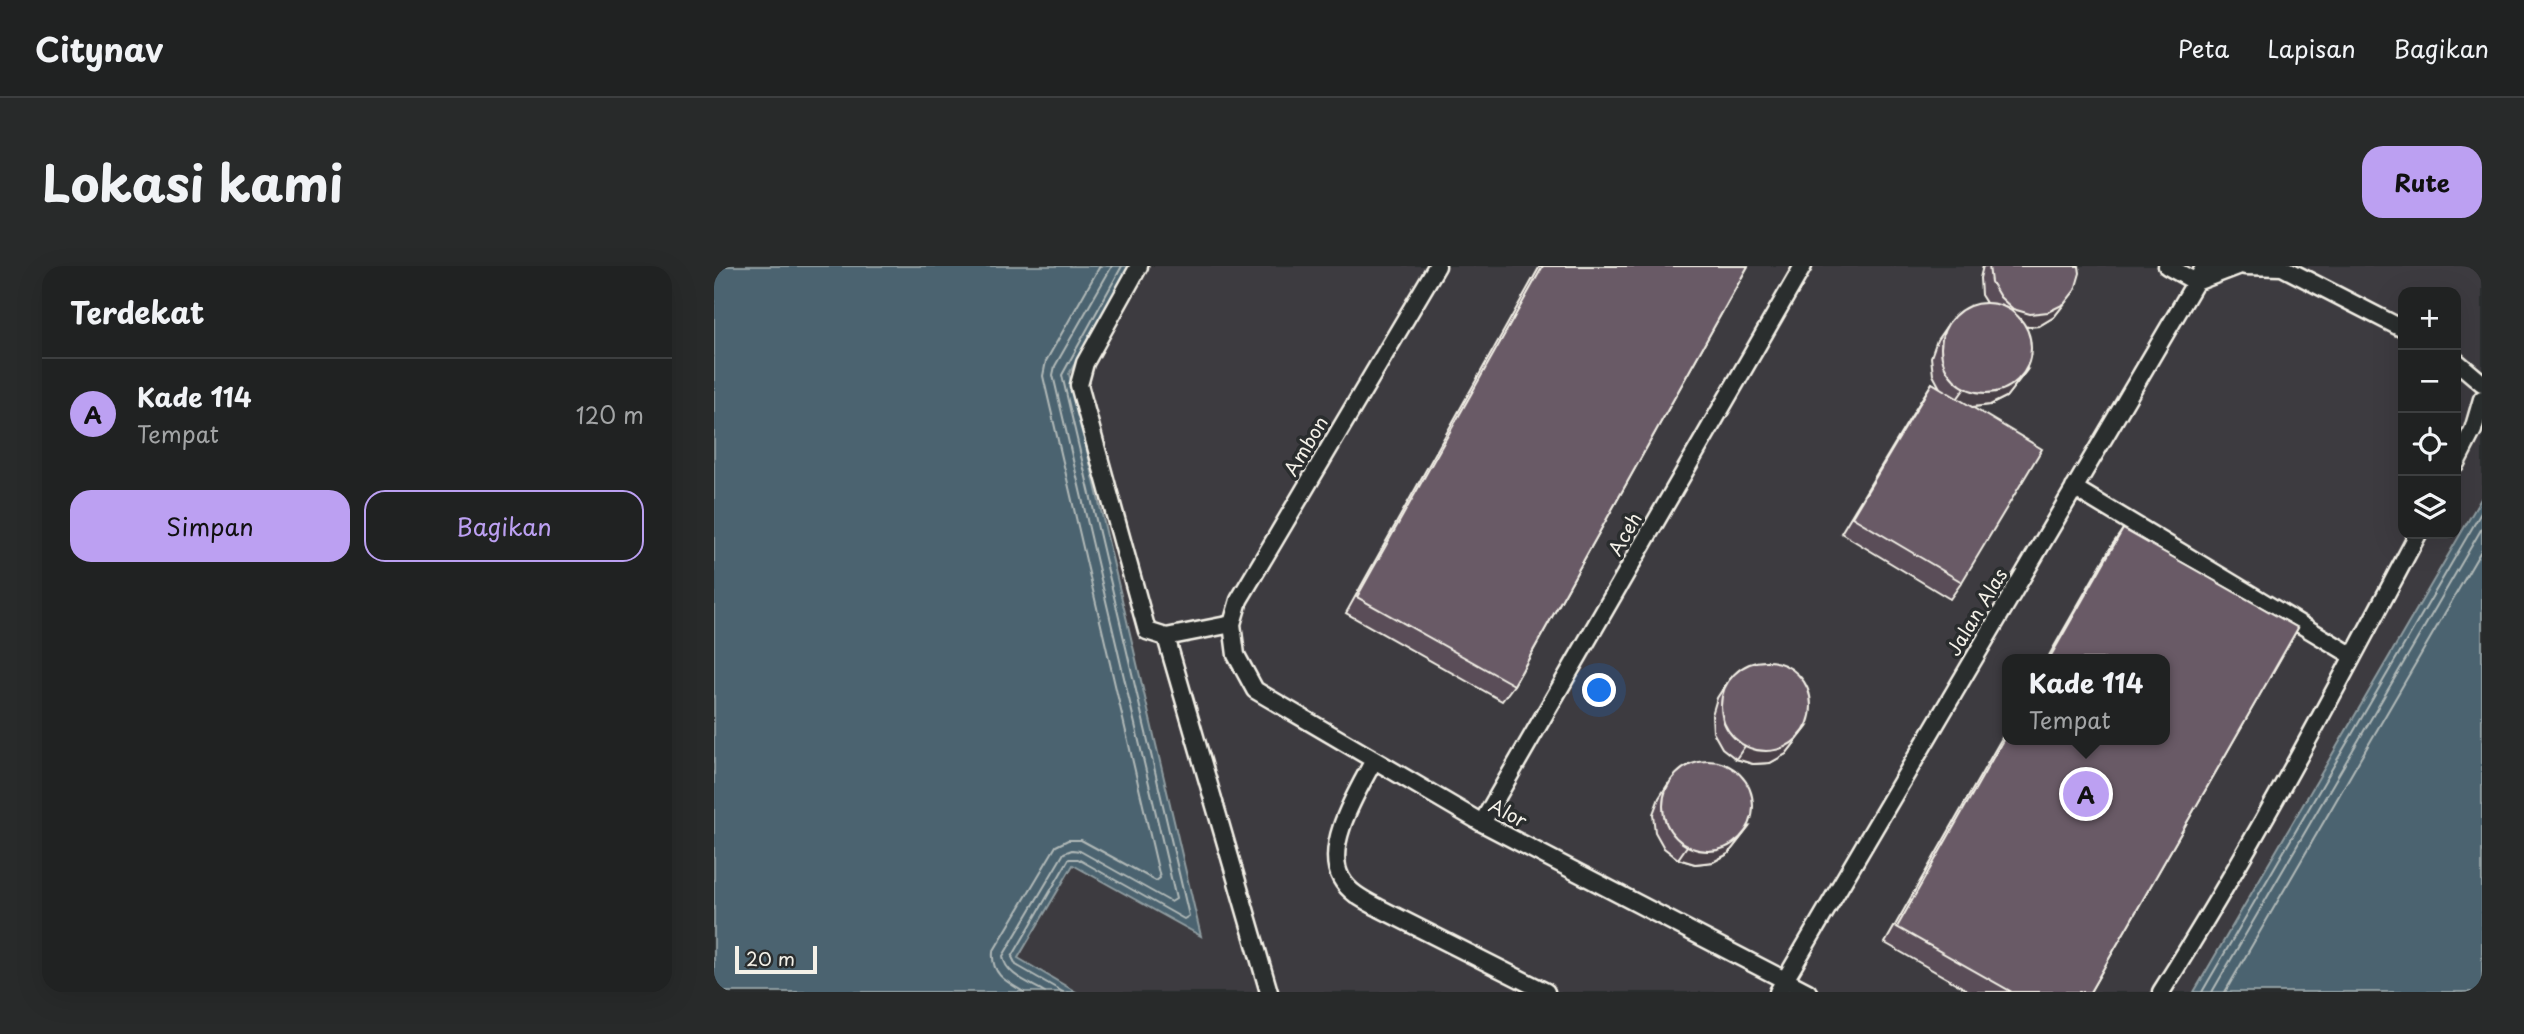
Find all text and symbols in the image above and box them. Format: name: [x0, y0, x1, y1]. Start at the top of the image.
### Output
text: Citynav: [35, 23, 163, 73]
text: Peta: [2178, 30, 2229, 66]
text: Lapisan: [2267, 30, 2356, 66]
text: Bagikan: [2394, 30, 2489, 66]
text: Lokasi kami: [42, 145, 343, 219]
button: Rute: [2362, 146, 2482, 218]
map controls: [2398, 287, 2461, 539]
button: +: [2398, 287, 2461, 350]
text: Terdekat: [70, 289, 205, 334]
button: −: [2398, 350, 2461, 413]
text: Kade 114: [137, 377, 252, 416]
text: A: [84, 397, 102, 432]
text: 120 m: [576, 397, 644, 432]
street label: Ambon: [1276, 410, 1334, 481]
button: locate: [2398, 413, 2461, 476]
text: Tempat: [137, 416, 219, 451]
button: layers: [2398, 476, 2461, 539]
button: Simpan: [70, 490, 350, 562]
button: Bagikan: [364, 490, 644, 562]
street label: Aceh: [1600, 507, 1648, 560]
street label: Jalan Alas: [1939, 562, 2013, 661]
popup: [2002, 654, 2170, 745]
text: Kade 114: [2029, 663, 2143, 702]
your location: [1582, 673, 1616, 707]
text: Tempat: [2029, 702, 2111, 737]
pin: A: [2063, 768, 2109, 820]
street label: Alor: [1484, 790, 1533, 834]
scale bar: [735, 943, 817, 975]
text: 20 m: [746, 944, 795, 972]

